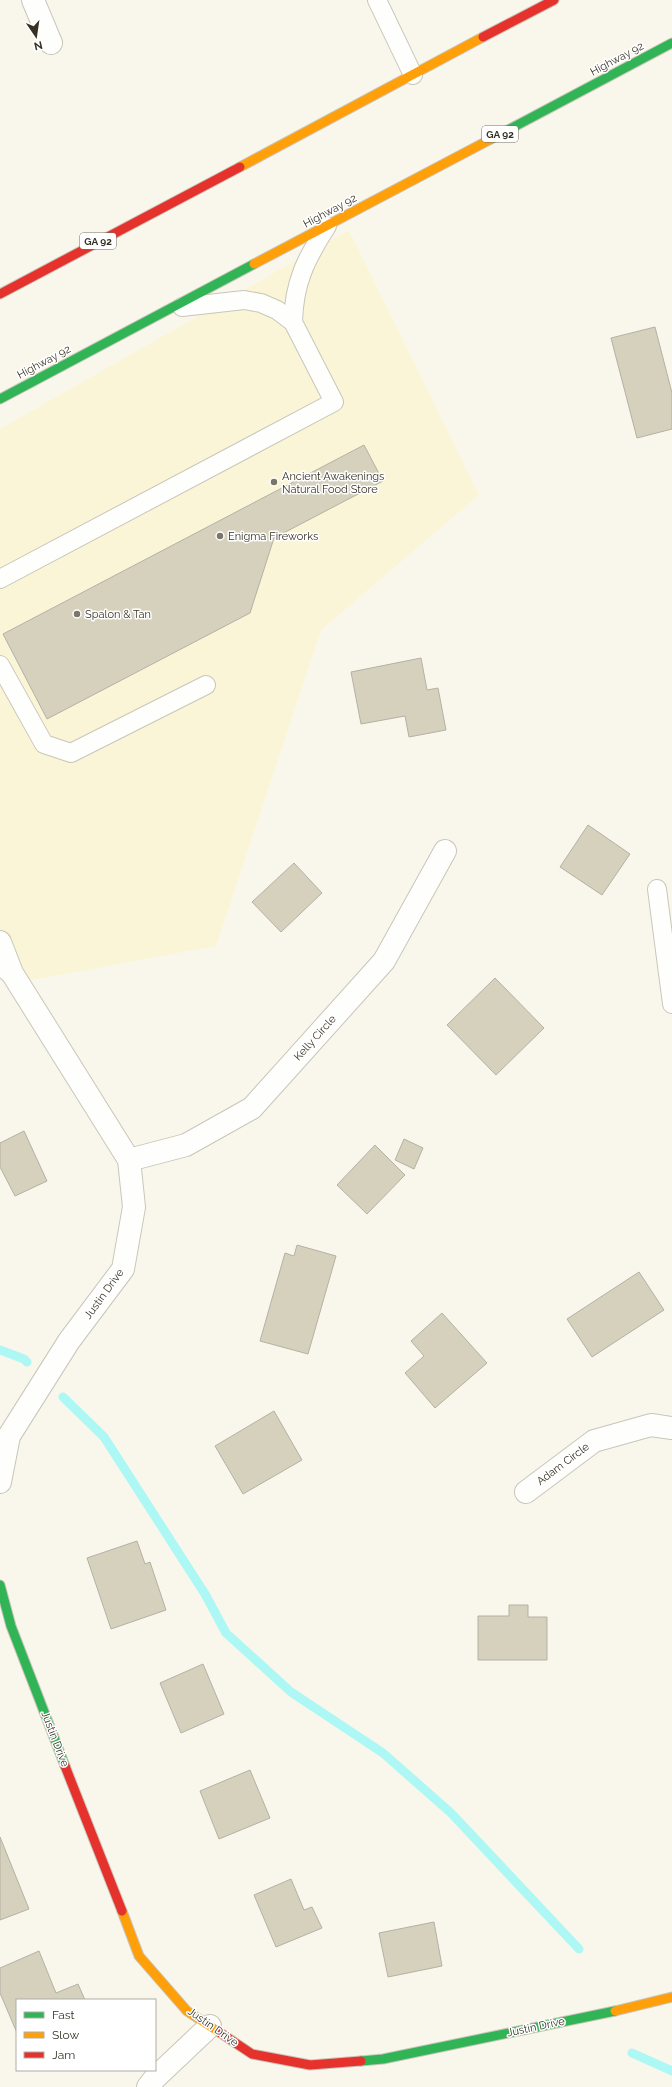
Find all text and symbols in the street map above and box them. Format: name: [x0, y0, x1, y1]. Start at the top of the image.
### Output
north arrow: [16, 16, 56, 56]
text: N: [33, 38, 44, 53]
street label: Highway 92: [588, 39, 646, 79]
road number: GA 92: [482, 126, 518, 142]
street label: Highway 92: [301, 191, 359, 231]
road number: GA 92: [80, 233, 116, 249]
street label: Highway 92: [15, 342, 73, 382]
place label: Ancient Awakenings Natural Food Store: [282, 470, 384, 496]
marker: Ancient Awakenings Natural Food Store: [269, 477, 279, 487]
place label: Enigma Fireworks: [228, 530, 318, 543]
marker: Enigma Fireworks: [215, 531, 225, 541]
place label: Spalon & Tan: [85, 608, 151, 621]
marker: Spalon & Tan: [72, 609, 82, 619]
street label: Kelly Circle: [291, 1012, 339, 1063]
street label: Justin Drive: [82, 1266, 127, 1322]
street label: Adam Circle: [534, 1440, 592, 1488]
street label: Justin Drive: [38, 1709, 72, 1769]
legend: [16, 1999, 156, 2071]
street label: Justin Drive: [185, 2005, 241, 2049]
text: Fast: [52, 2008, 75, 2022]
street label: Justin Drive: [506, 2014, 567, 2039]
text: Slow: [52, 2028, 79, 2042]
text: Jam: [52, 2048, 75, 2062]

